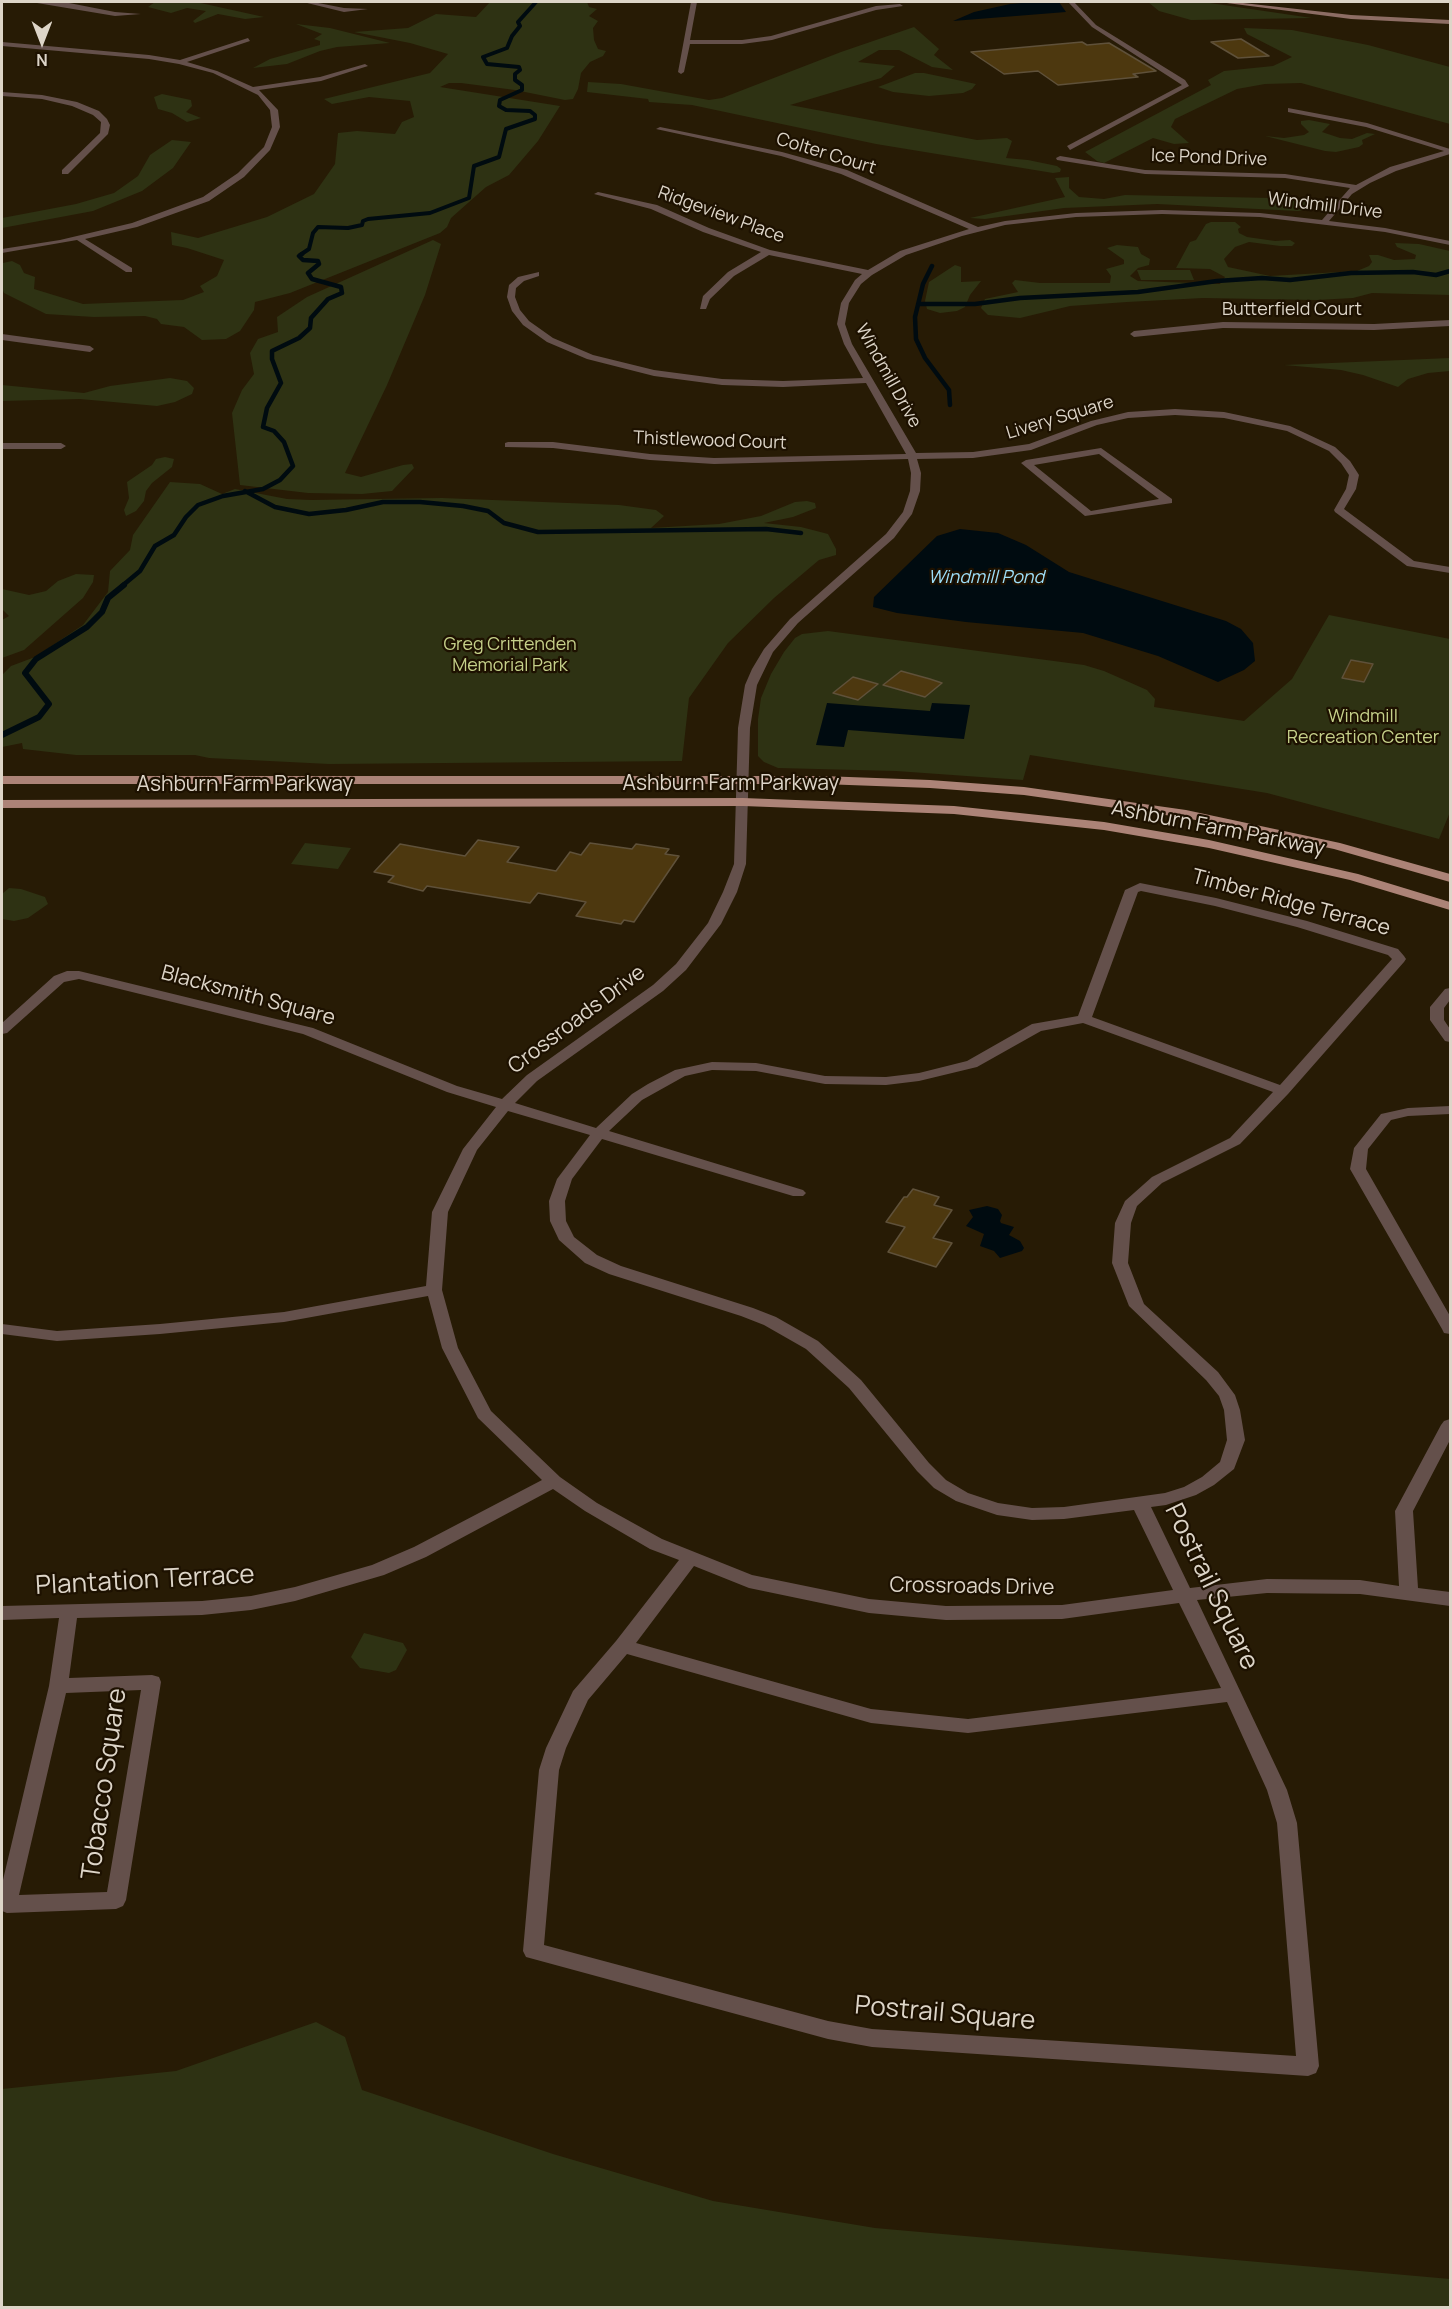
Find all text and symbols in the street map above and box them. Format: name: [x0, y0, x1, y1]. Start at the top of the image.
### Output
north arrow: [12, 12, 72, 72]
text: N: [36, 49, 48, 71]
street label: Colter Court: [774, 129, 878, 179]
street label: Ice Pond Drive: [1150, 145, 1268, 171]
street label: Ridgeview Place: [655, 182, 787, 248]
street label: Windmill Drive: [1266, 188, 1384, 224]
street label: Butterfield Court: [1222, 299, 1362, 321]
street label: Windmill Drive: [851, 320, 925, 432]
street label: Livery Square: [1004, 391, 1116, 445]
street label: Thistlewood Court: [633, 428, 787, 454]
water label: Windmill Pond: [928, 567, 1044, 589]
park label: Greg Crittenden Memorial Park: [443, 634, 577, 676]
park label: Windmill Recreation Center: [1287, 706, 1439, 748]
street label: Ashburn Farm Parkway: [623, 771, 839, 797]
street label: Ashburn Farm Parkway: [137, 772, 353, 798]
street label: Ashburn Farm Parkway: [1109, 796, 1327, 862]
street label: Timber Ridge Terrace: [1189, 864, 1393, 942]
street label: Crossroads Drive: [504, 960, 650, 1080]
street label: Blacksmith Square: [158, 961, 338, 1031]
street label: Postrail Square: [1157, 1499, 1265, 1675]
street label: Plantation Terrace: [35, 1560, 255, 1602]
street label: Crossroads Drive: [889, 1573, 1055, 1601]
street label: Tobacco Square: [76, 1686, 134, 1882]
street label: Postrail Square: [853, 1991, 1037, 2037]

